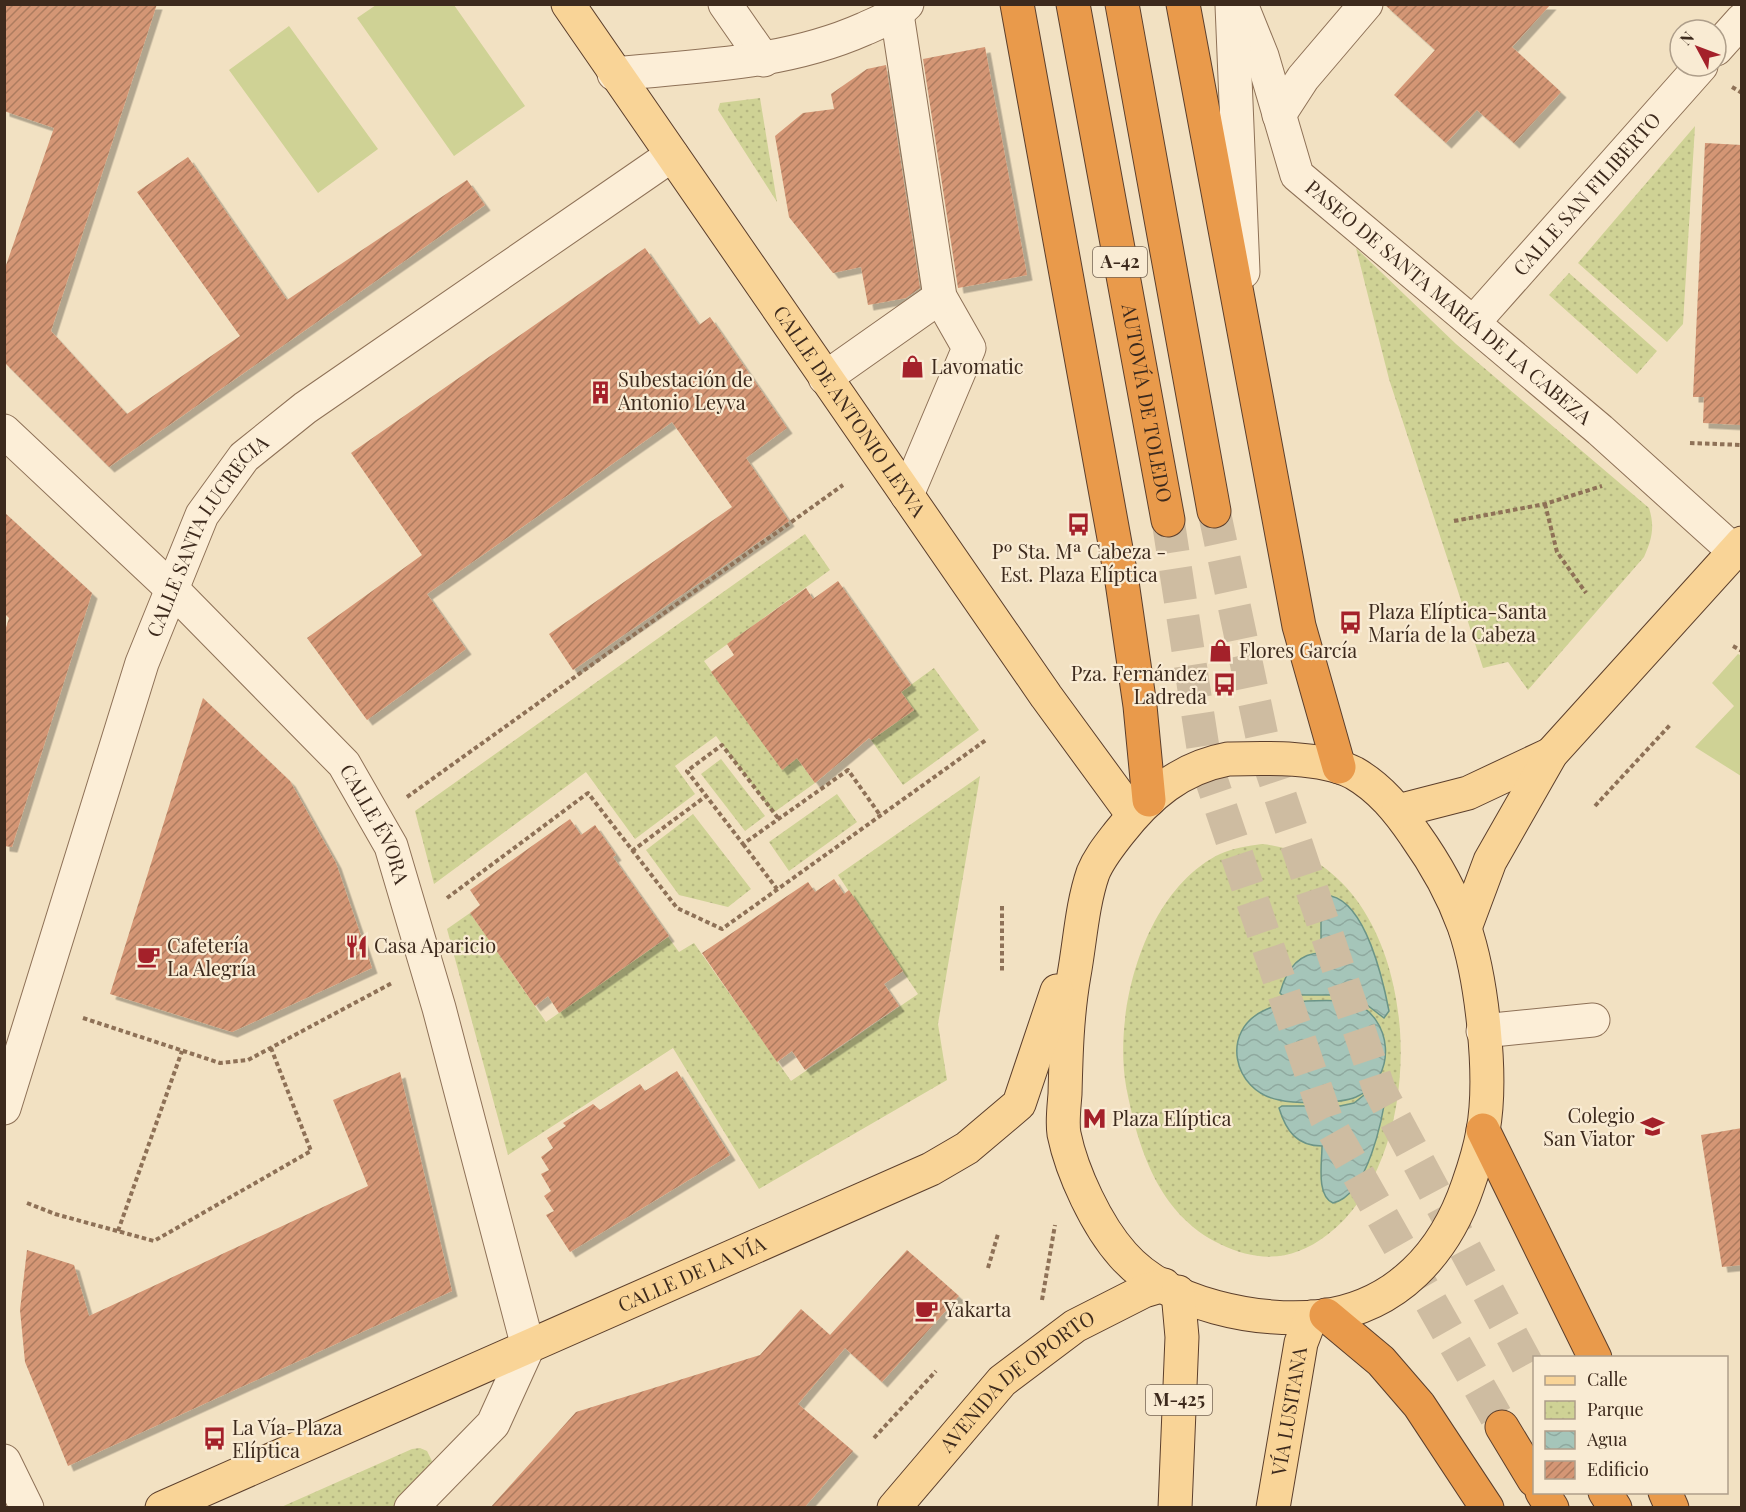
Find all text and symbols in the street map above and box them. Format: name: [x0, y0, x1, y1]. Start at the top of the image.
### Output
north arrow: [1668, 18, 1728, 78]
text: N: [1675, 26, 1698, 49]
street label: CALLE SAN FILIBERTO: [1506, 106, 1666, 281]
street label: PASEO DE SANTA MARÍA DE LA CABEZA: [1300, 173, 1599, 430]
road number: A-42: [1093, 247, 1147, 277]
street label: CALLE DE ANTONIO LEYVA: [768, 299, 933, 522]
street label: AUTOVÍA DE TOLEDO: [1116, 300, 1180, 505]
place label: Lavomatic: [931, 352, 1024, 379]
shop icon: Lavomatic: [900, 354, 926, 380]
place label: Subestación de Antonio Leyva: [617, 365, 753, 415]
building icon: Subestación de Antonio Leyva: [587, 379, 613, 405]
street label: CALLE SANTA LUCRECIA: [139, 428, 274, 641]
bus stop icon: Pº Sta. Mª Cabeza - Est. Plaza Elíptica: [1066, 511, 1092, 537]
place label: Pº Sta. Mª Cabeza - Est. Plaza Elíptica: [992, 537, 1166, 587]
place label: Plaza Elíptica-Santa María de la Cabeza: [1368, 597, 1547, 647]
bus stop icon: Plaza Elíptica-Santa María de la Cabeza: [1337, 610, 1363, 636]
place label: Flores García: [1239, 636, 1357, 663]
shop icon: Flores García: [1208, 638, 1234, 664]
place label: Pza. Fernández Ladreda: [1071, 659, 1207, 709]
bus stop icon: Pza. Fernández Ladreda: [1212, 672, 1238, 698]
street label: CALLE ÉVORA: [335, 759, 417, 887]
place label: Cafetería La Alegría: [167, 931, 256, 981]
place label: Casa Aparicio: [374, 931, 496, 958]
restaurant icon: Casa Aparicio: [343, 933, 369, 959]
cafe icon: Cafetería La Alegría: [136, 944, 162, 970]
place label: Colegio San Viator: [1543, 1101, 1635, 1151]
place label: Plaza Elíptica: [1112, 1104, 1231, 1131]
metro station icon: Plaza Elíptica: [1081, 1106, 1107, 1132]
school or university icon: Colegio San Viator: [1640, 1114, 1666, 1140]
street label: CALLE DE LA VÍA: [613, 1229, 770, 1317]
place label: Yakarta: [943, 1295, 1011, 1322]
cafe icon: Yakarta: [913, 1297, 939, 1323]
street label: AVENIDA DE OPORTO: [932, 1303, 1099, 1458]
street label: VÍA LUSITANA: [1264, 1344, 1312, 1479]
legend: [1533, 1356, 1728, 1494]
text: Calle: [1587, 1367, 1628, 1391]
road number: M-425: [1146, 1385, 1212, 1415]
text: Parque: [1587, 1397, 1644, 1421]
place label: La Vía-Plaza Elíptica: [232, 1413, 343, 1463]
bus stop icon: La Vía-Plaza Elíptica: [201, 1426, 227, 1452]
text: Agua: [1586, 1427, 1627, 1451]
text: Edificio: [1587, 1457, 1649, 1481]

